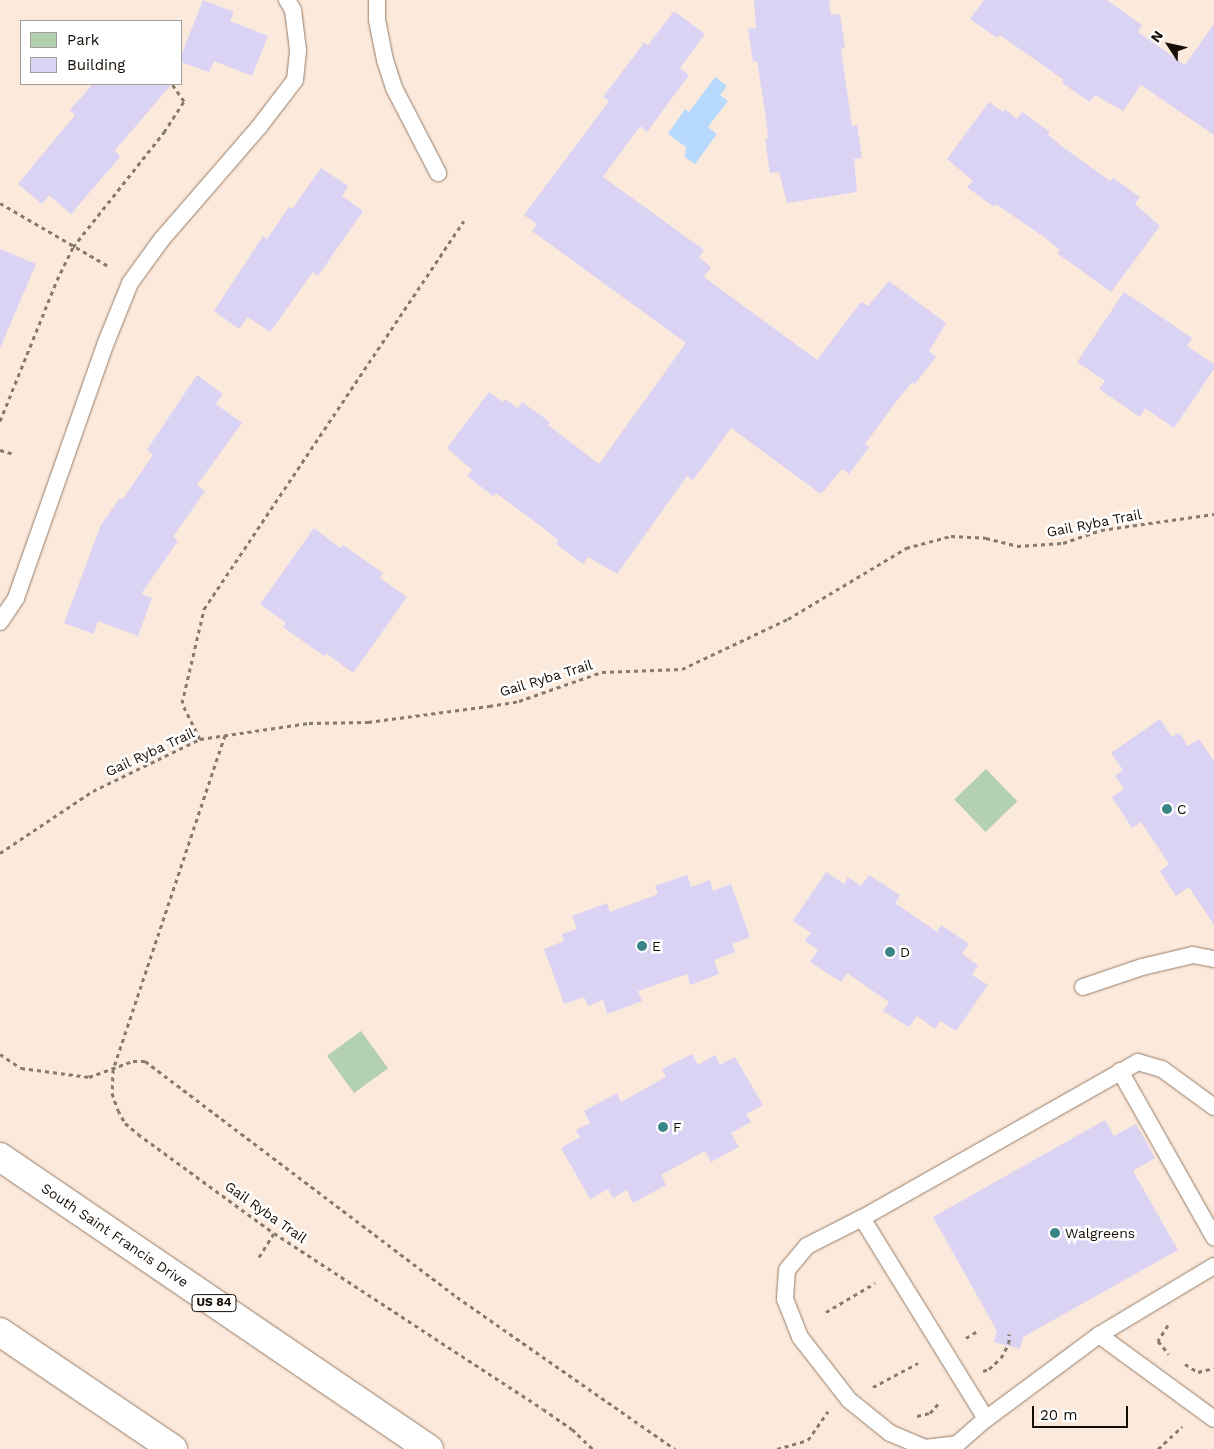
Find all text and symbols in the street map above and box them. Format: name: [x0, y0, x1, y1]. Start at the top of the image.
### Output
legend: [20, 20, 182, 85]
north arrow: [1144, 20, 1194, 70]
text: N: [1147, 28, 1166, 45]
text: Park: [67, 31, 99, 49]
text: Building: [67, 56, 125, 74]
street label: Gail Ryba Trail: [1045, 505, 1143, 541]
street label: Gail Ryba Trail: [497, 656, 595, 700]
street label: Gail Ryba Trail: [102, 724, 198, 780]
place label: C: [1177, 801, 1187, 817]
marker: C: [1161, 803, 1173, 815]
place label: E: [652, 938, 661, 954]
marker: E: [636, 940, 648, 952]
place label: D: [900, 944, 910, 960]
marker: D: [884, 946, 896, 958]
place label: F: [673, 1119, 682, 1135]
marker: F: [657, 1121, 669, 1133]
street label: Gail Ryba Trail: [221, 1177, 311, 1247]
street label: South Saint Francis Drive: [38, 1179, 192, 1291]
place label: Walgreens: [1065, 1225, 1135, 1241]
marker: Walgreens: [1049, 1227, 1061, 1239]
road number: US 84: [192, 1294, 236, 1312]
scale bar: [1034, 1396, 1130, 1428]
text: 20 m: [1040, 1406, 1078, 1424]

